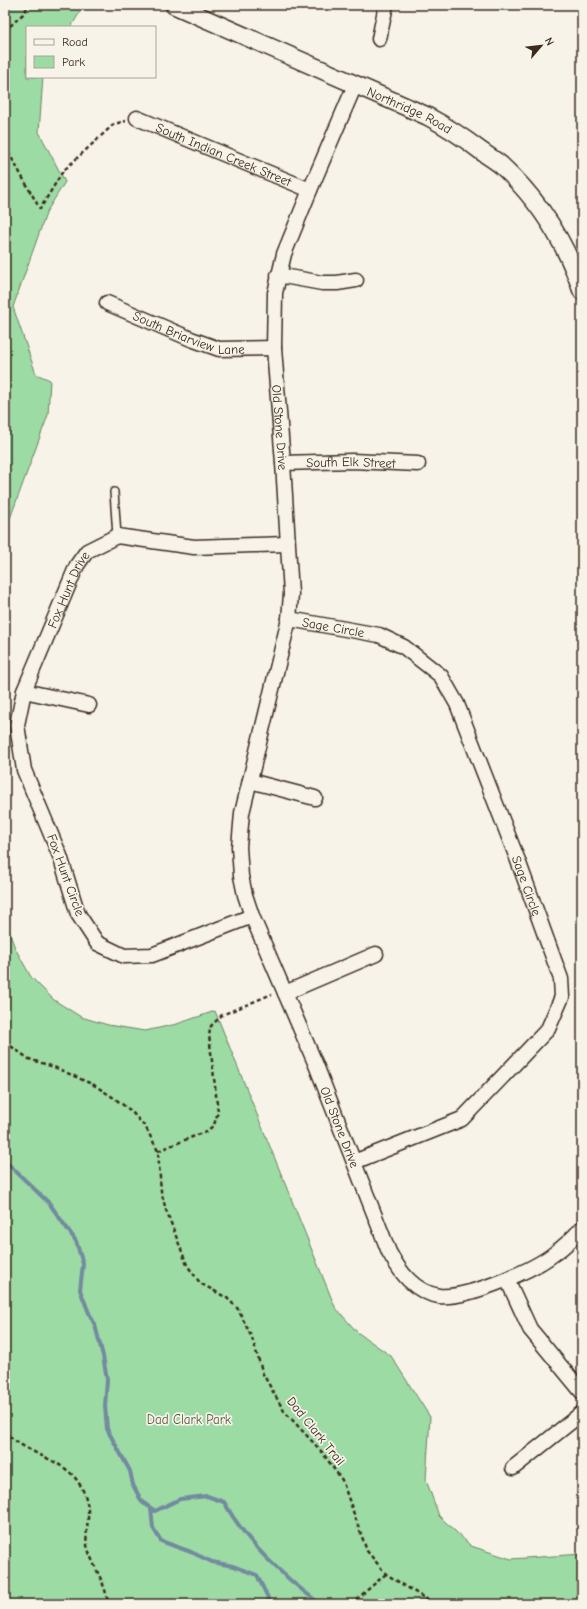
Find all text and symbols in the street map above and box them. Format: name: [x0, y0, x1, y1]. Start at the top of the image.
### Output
legend: [26, 26, 156, 78]
north arrow: [521, 26, 561, 66]
text: Road: [62, 35, 88, 49]
text: N: [542, 35, 557, 48]
text: Park: [62, 55, 85, 69]
street label: Northridge Road: [365, 83, 455, 136]
street label: South Indian Creek Street: [154, 119, 295, 189]
street label: South Briarview Lane: [131, 308, 245, 357]
street label: Old Stone Drive: [269, 384, 291, 471]
street label: South Elk Street: [306, 453, 397, 471]
street label: Fox Hunt Drive: [44, 547, 93, 630]
street label: Sage Circle: [301, 614, 366, 640]
street label: Fox Hunt Circle: [44, 832, 88, 919]
street label: Sage Circle: [509, 853, 545, 918]
street label: Old Stone Drive: [318, 1084, 363, 1170]
street label: Dad Clark Trail: [284, 1394, 348, 1468]
park label: Dad Clark Park: [147, 1412, 232, 1427]

